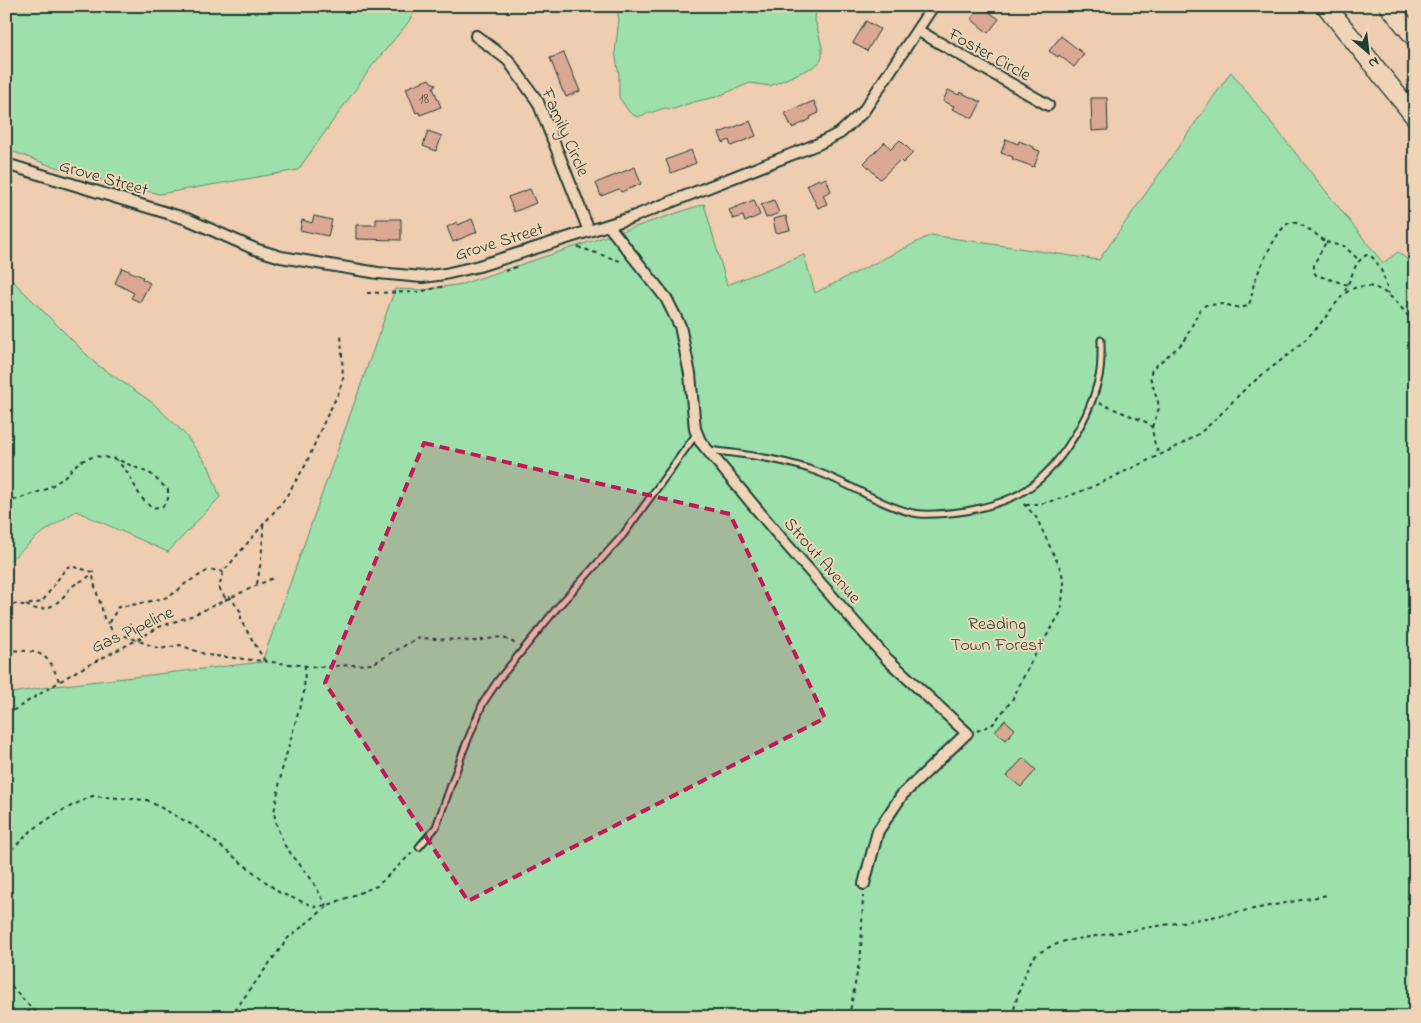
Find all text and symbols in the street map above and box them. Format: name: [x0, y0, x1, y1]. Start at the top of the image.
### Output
street label: Foster Circle: [942, 22, 1036, 90]
north arrow: [1344, 28, 1394, 78]
text: N: [1364, 51, 1383, 74]
street label: Family Circle: [533, 84, 596, 182]
house number: 18: [419, 88, 430, 110]
street label: Grove Street: [56, 154, 151, 204]
street label: Grove Street: [452, 217, 547, 269]
street label: Strout Avenue: [777, 512, 867, 611]
street label: Gas Pipeline: [87, 600, 179, 661]
park label: Reading Town Forest: [951, 612, 1043, 659]

